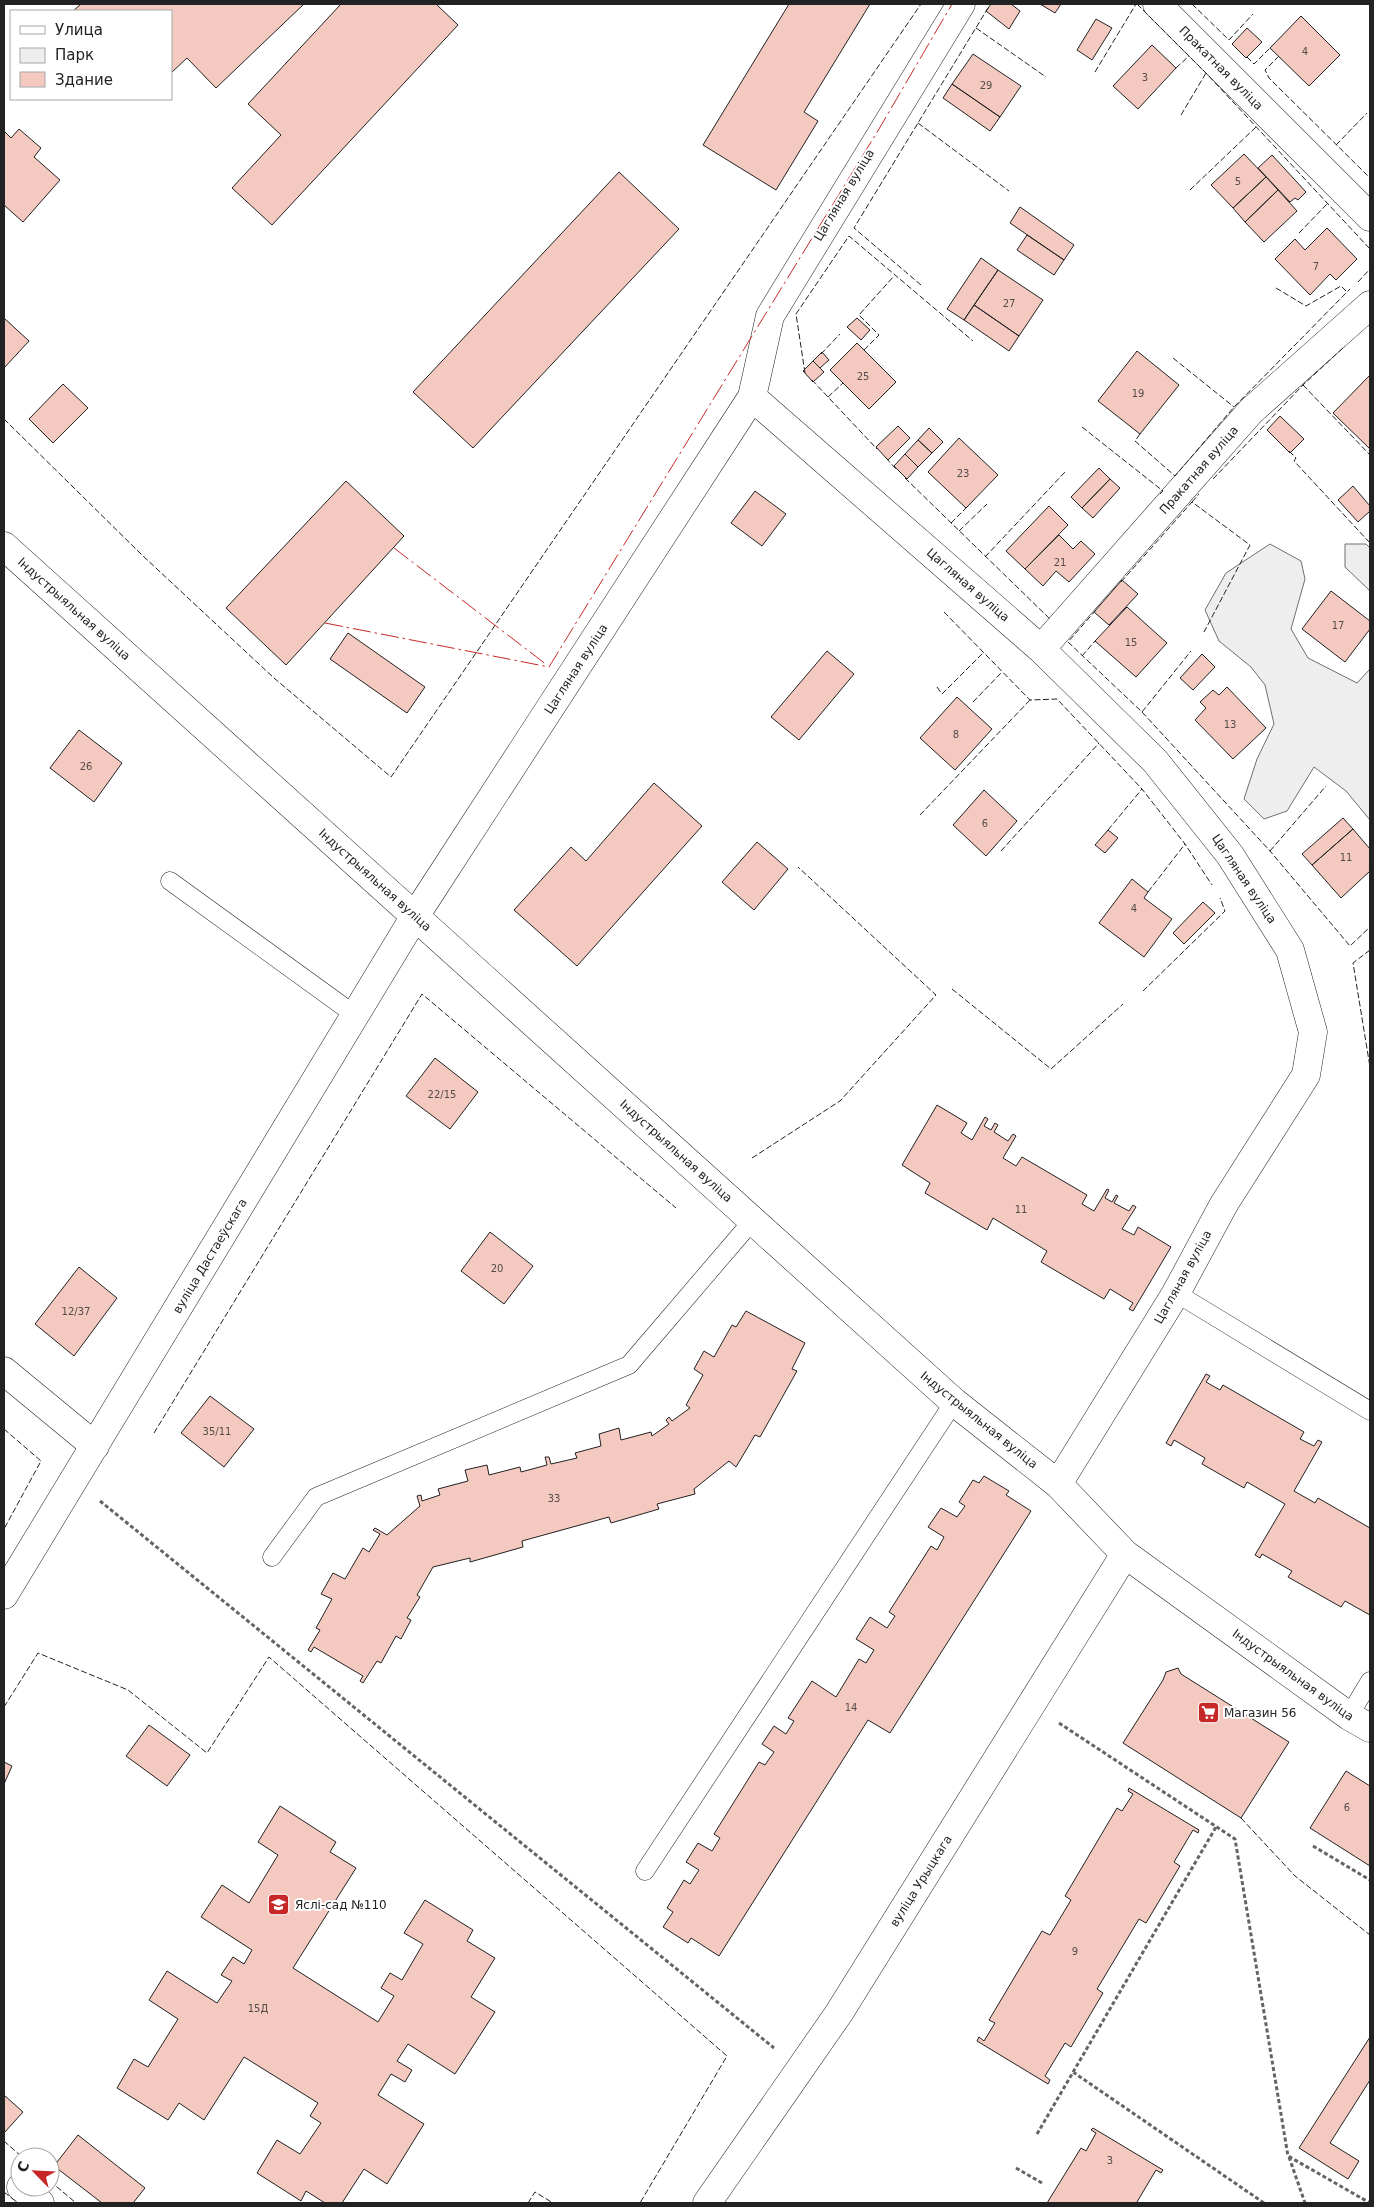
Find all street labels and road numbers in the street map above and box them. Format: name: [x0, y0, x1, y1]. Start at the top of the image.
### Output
street label: Пракатная вуліца: [1176, 23, 1266, 113]
street label: Цагляная вуліца: [811, 146, 877, 244]
street label: Пракатная вуліца: [1157, 423, 1241, 517]
street label: Цагляная вуліца: [924, 545, 1012, 625]
street label: Індустрыяльная вуліца: [15, 555, 133, 663]
street label: Цагляная вуліца: [542, 621, 610, 717]
street label: Індустрыяльная вуліца: [316, 826, 434, 934]
street label: Цагляная вуліца: [1209, 832, 1279, 926]
street label: Індустрыяльная вуліца: [617, 1097, 735, 1205]
street label: вуліца Дастаеўскага: [170, 1196, 250, 1316]
street label: Цагляная вуліца: [1151, 1228, 1215, 1326]
street label: Індустрыяльная вуліца: [918, 1369, 1040, 1471]
street label: Індустрыяльная вуліца: [1230, 1626, 1356, 1724]
street label: вуліца Урыцкага: [887, 1833, 955, 1929]

